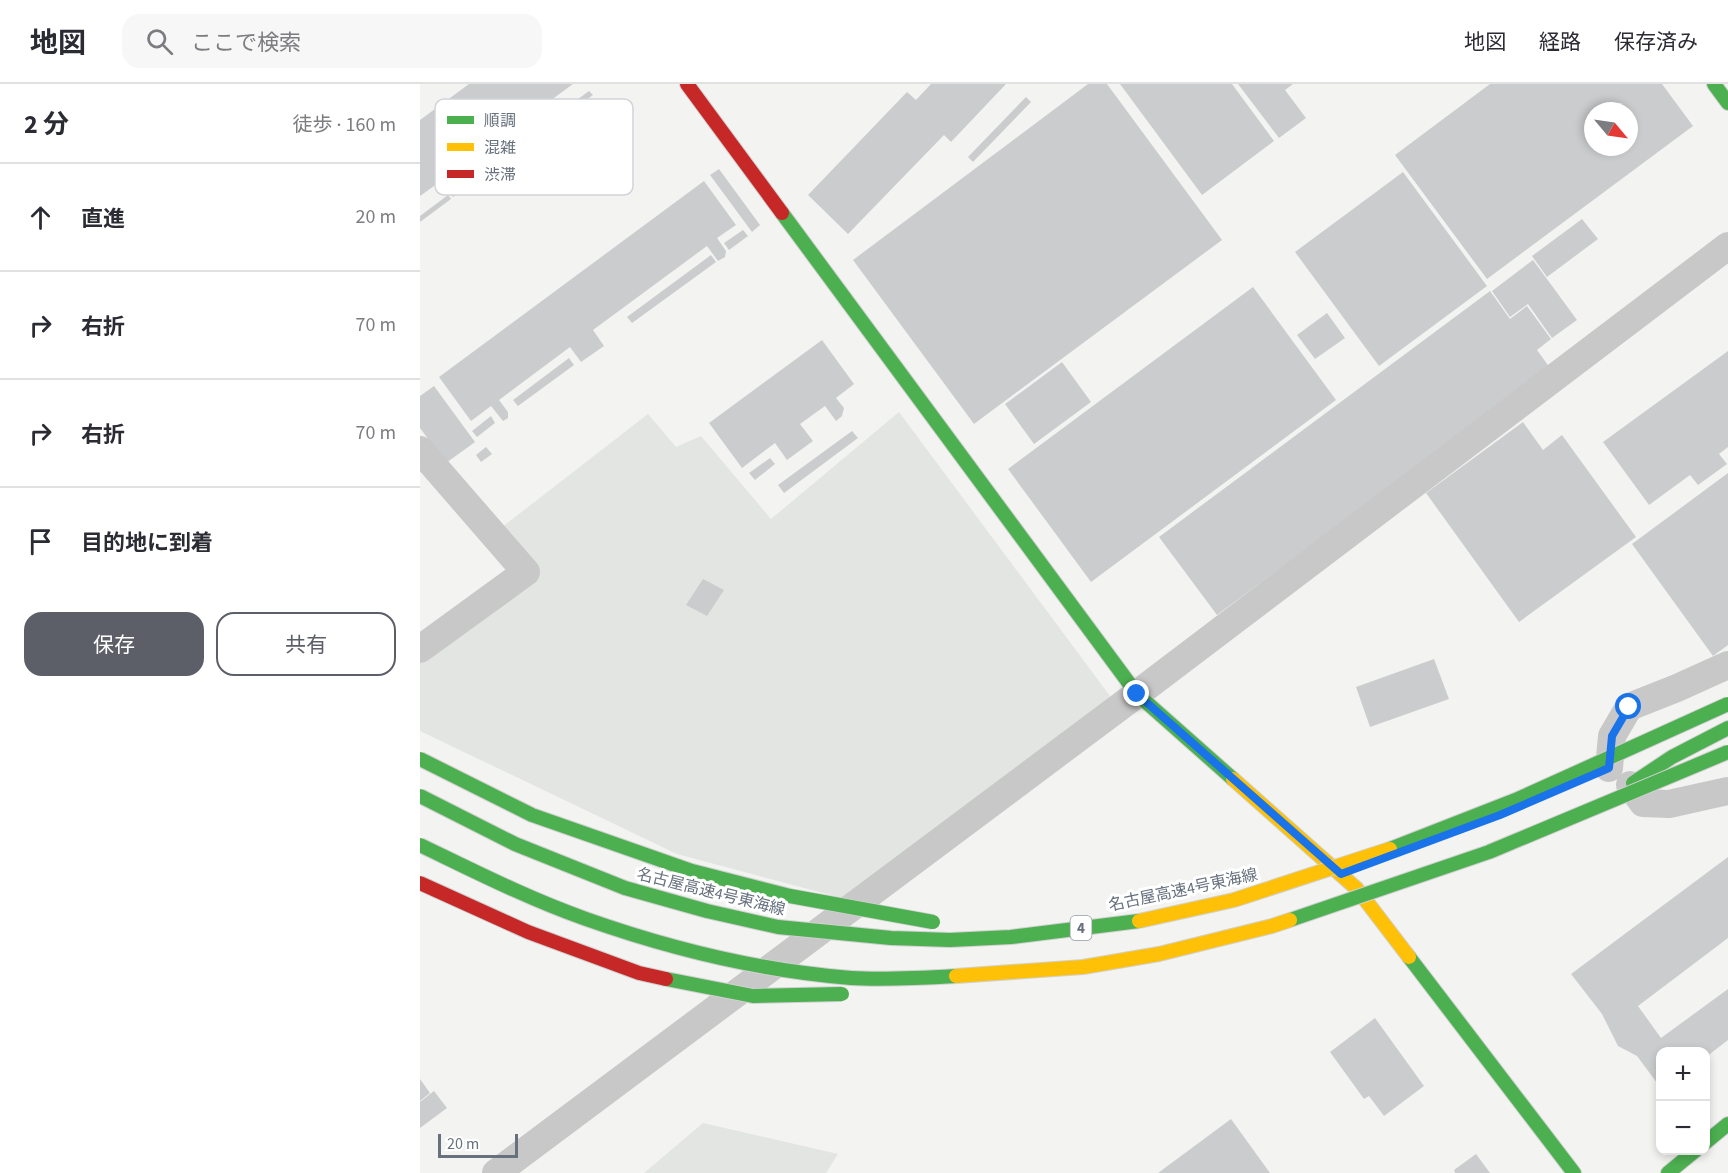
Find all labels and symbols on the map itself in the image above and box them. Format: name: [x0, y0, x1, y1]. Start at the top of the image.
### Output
legend: [435, 99, 633, 195]
north arrow: [1584, 102, 1638, 156]
text: 順調: [484, 110, 516, 132]
text: 混雑: [484, 137, 516, 159]
text: 渋滞: [484, 164, 516, 186]
route end: [1123, 680, 1149, 706]
route start: [1615, 693, 1641, 719]
street label: 名古屋高速4号東海線: [635, 863, 787, 921]
street label: 名古屋高速4号東海線: [1106, 863, 1260, 917]
road number: 4: [1070, 916, 1092, 940]
scale bar: [438, 1131, 518, 1158]

